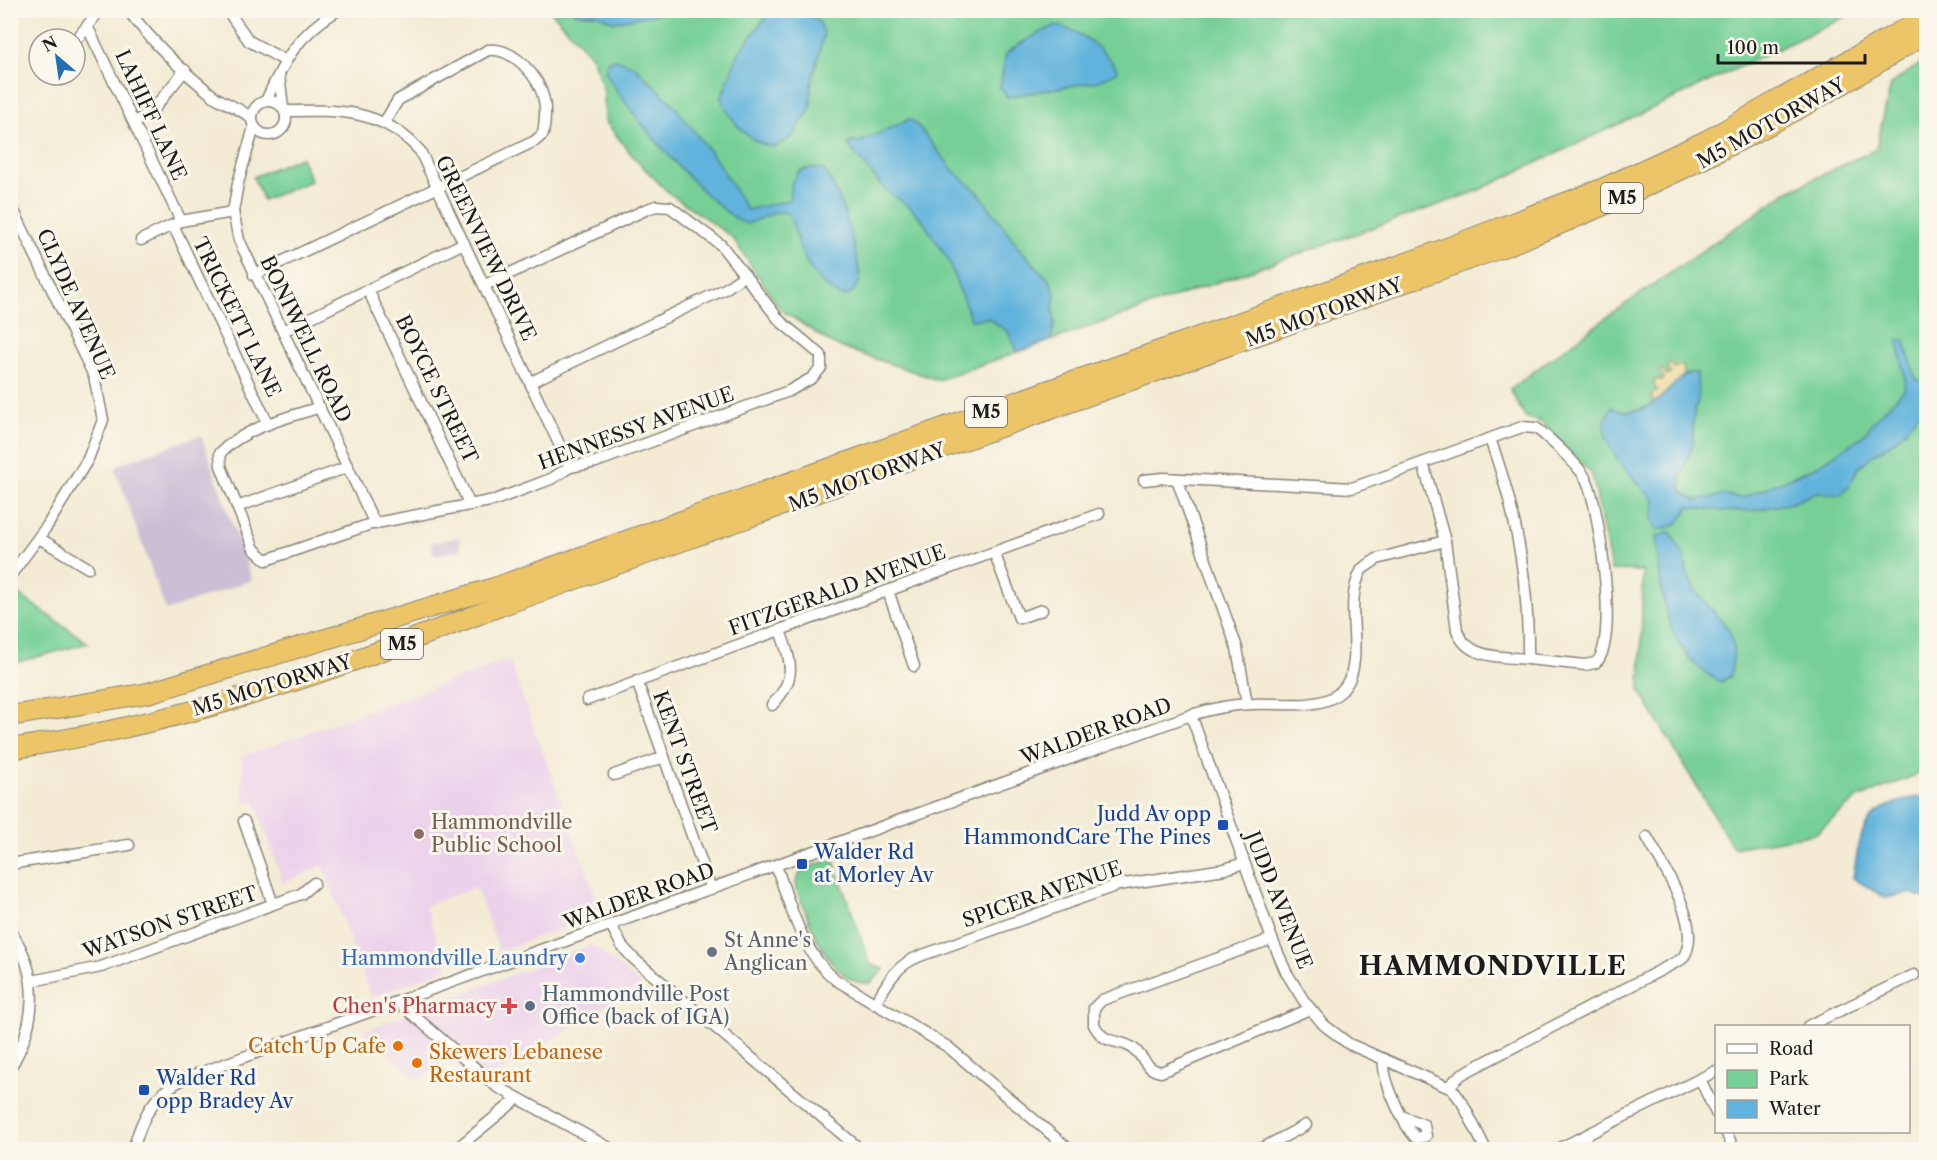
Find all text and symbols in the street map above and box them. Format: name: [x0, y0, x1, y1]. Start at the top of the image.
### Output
north arrow: [27, 27, 87, 87]
scale bar: [1718, 27, 1865, 65]
text: N: [39, 32, 61, 56]
text: 100 m: [1727, 37, 1779, 59]
street label: LAHIFF LANE: [110, 46, 192, 184]
street label: M5 MOTORWAY: [1693, 72, 1850, 174]
street label: GREENVIEW DRIVE: [431, 151, 541, 345]
road number: M5: [1601, 183, 1643, 213]
street label: CLYDE AVENUE: [32, 225, 120, 383]
street label: TRICKETT LANE: [188, 233, 286, 401]
street label: BONIWELL ROAD: [255, 252, 357, 426]
street label: M5 MOTORWAY: [1242, 272, 1407, 352]
street label: BOYCE STREET: [391, 311, 483, 467]
street label: HENNESSY AVENUE: [535, 381, 737, 475]
road number: M5: [965, 397, 1007, 427]
street label: M5 MOTORWAY: [785, 437, 950, 517]
street label: FITZGERALD AVENUE: [725, 540, 949, 640]
road number: M5: [381, 629, 423, 659]
street label: M5 MOTORWAY: [189, 649, 356, 721]
street label: KENT STREET: [648, 688, 722, 836]
street label: WALDER ROAD: [1016, 693, 1175, 770]
place label: Judd Av opp HammondCare The Pines: [964, 802, 1211, 849]
place label: Hammondville Public School: [431, 810, 573, 857]
marker: Judd Av opp HammondCare The Pines: [1216, 818, 1230, 832]
street label: JUDD AVENUE: [1239, 825, 1318, 972]
marker: Hammondville Public School: [412, 827, 426, 841]
place label: Walder Rd at Morley Av: [813, 840, 935, 887]
street label: SPICER AVENUE: [959, 855, 1125, 933]
marker: Walder Rd at Morley Av: [795, 857, 809, 871]
street label: WALDER ROAD: [559, 858, 718, 935]
street label: WATSON STREET: [79, 881, 260, 963]
place label: St Anne's Anglican: [723, 928, 811, 975]
marker: St Anne's Anglican: [705, 945, 719, 959]
place label: Hammondville Laundry: [341, 946, 569, 970]
district label: HAMMONDVILLE: [1359, 950, 1627, 982]
marker: Hammondville Laundry: [573, 951, 587, 965]
place label: Hammondville Post Office (back of IGA): [542, 982, 729, 1029]
place label: Chen's Pharmacy: [332, 994, 498, 1018]
marker: Chen's Pharmacy: [502, 999, 516, 1013]
marker: Hammondville Post Office (back of IGA): [523, 999, 537, 1013]
legend: [1715, 1025, 1910, 1133]
place label: Catch Up Cafe: [248, 1034, 386, 1058]
text: Road: [1769, 1038, 1814, 1060]
marker: Catch Up Cafe: [391, 1039, 405, 1053]
place label: Skewers Lebanese Restaurant: [429, 1040, 603, 1087]
marker: Skewers Lebanese Restaurant: [410, 1056, 424, 1070]
place label: Walder Rd opp Bradey Av: [155, 1066, 295, 1113]
text: Park: [1769, 1068, 1810, 1090]
marker: Walder Rd opp Bradey Av: [137, 1083, 151, 1097]
text: Water: [1768, 1098, 1821, 1120]

